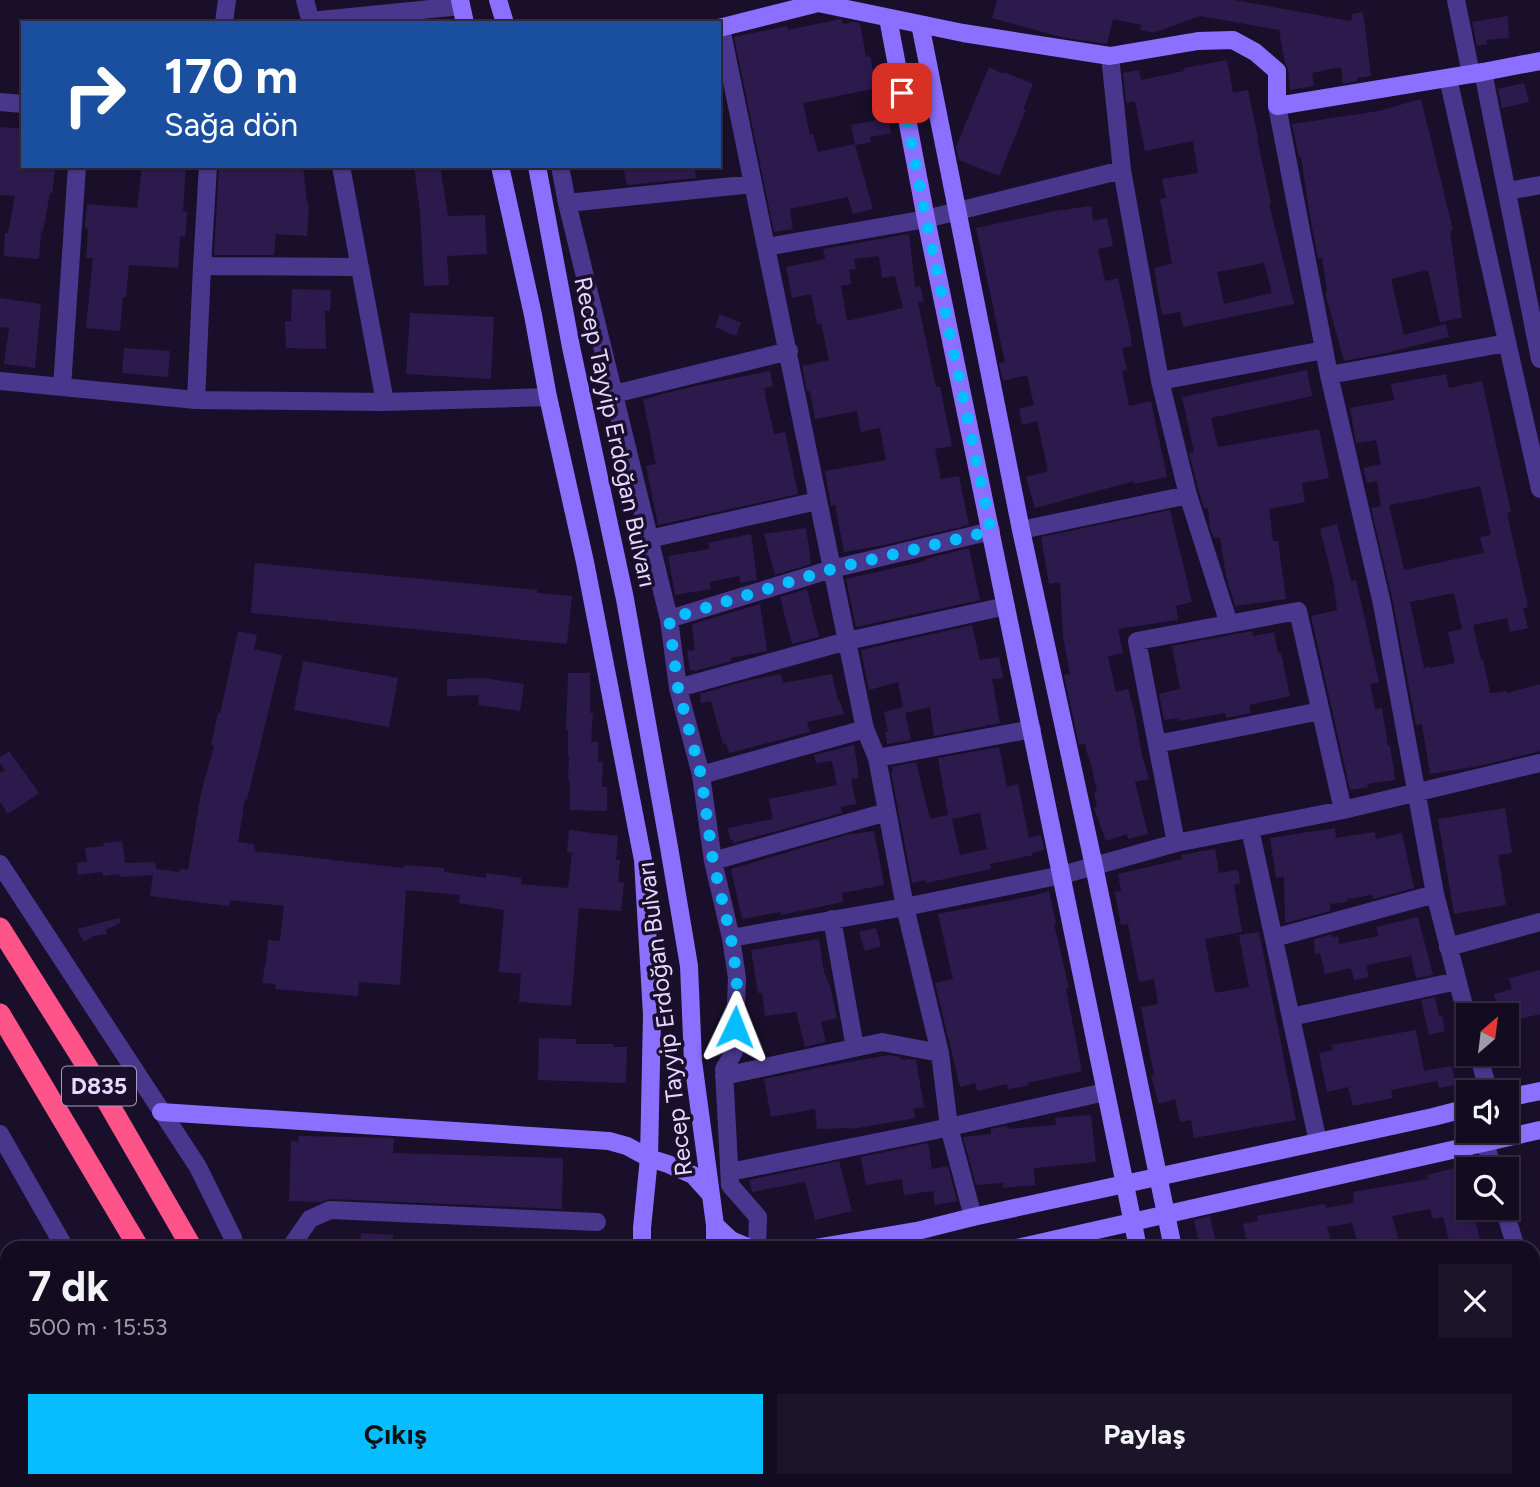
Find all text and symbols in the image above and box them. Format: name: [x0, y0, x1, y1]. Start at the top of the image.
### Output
text: 170 m: [164, 46, 298, 105]
icon: right: [49, 49, 140, 140]
pin: [872, 63, 932, 123]
icon: arrive: [883, 74, 921, 112]
text: Sağa dön: [164, 106, 298, 144]
street label: Recep Tayyip Erdoğan Bulvarı: [568, 274, 663, 590]
street label: Recep Tayyip Erdoğan Bulvarı: [631, 860, 698, 1178]
position arrow: [698, 990, 772, 1064]
north arrow: [1456, 1003, 1519, 1066]
map controls: [1456, 1003, 1519, 1220]
road number: D835: [62, 1066, 136, 1106]
button: sound: [1456, 1080, 1519, 1143]
button: search: [1456, 1157, 1519, 1220]
text: 7 dk: [28, 1261, 109, 1312]
button: close: [1438, 1264, 1512, 1338]
text: 500 m · 15:53: [28, 1313, 167, 1341]
button: Çıkış: [28, 1394, 763, 1474]
button: Paylaş: [777, 1394, 1512, 1474]

